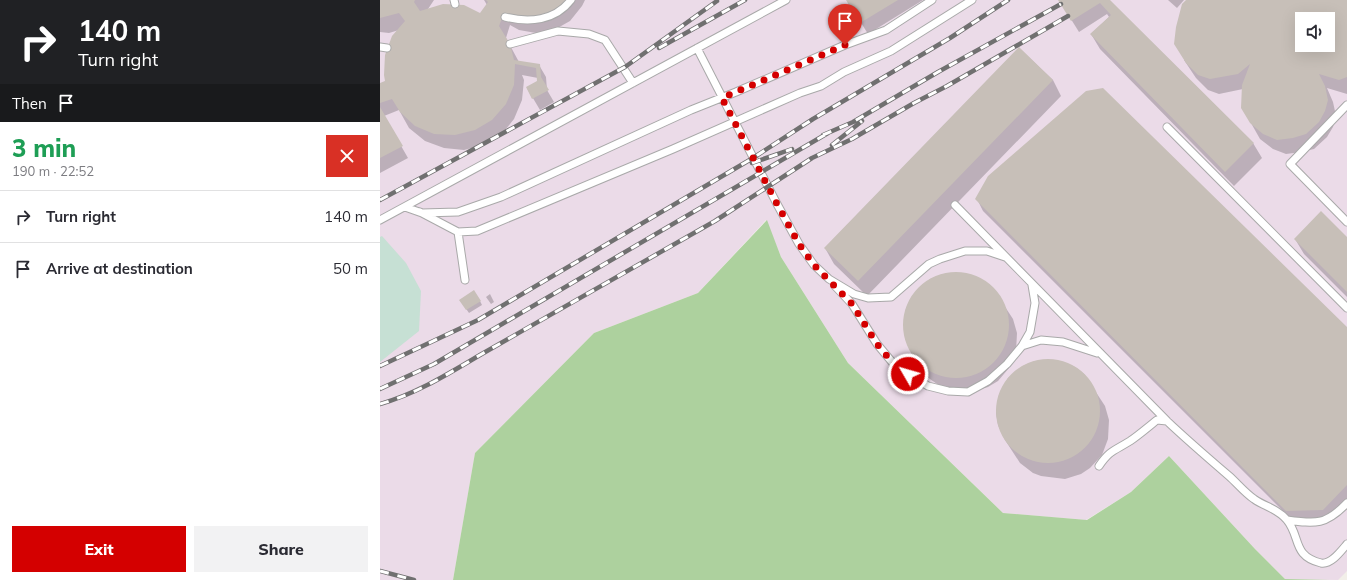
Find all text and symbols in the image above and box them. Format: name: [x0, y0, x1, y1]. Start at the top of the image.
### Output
pin: [828, 4, 862, 45]
icon: arrive: [834, 10, 856, 32]
map controls: [1295, 12, 1335, 52]
button: sound: [1295, 12, 1335, 52]
text: 140 m: [78, 13, 161, 48]
icon: right: [12, 16, 64, 68]
text: Turn right: [78, 48, 158, 71]
icon: arrive: [55, 92, 77, 114]
text: Then: [12, 94, 47, 113]
text: 3 min: [12, 133, 76, 163]
button: close: [326, 135, 368, 177]
text: 190 m · 22:52: [12, 163, 94, 179]
icon: right: [12, 206, 34, 228]
text: Turn right: [46, 207, 116, 226]
text: 140 m: [324, 207, 368, 226]
icon: arrive: [12, 258, 34, 280]
text: Arrive at destination: [46, 259, 193, 278]
text: 50 m: [333, 259, 368, 278]
position arrow: [887, 353, 929, 395]
button: Exit: [12, 526, 186, 572]
button: Share: [194, 526, 368, 572]

